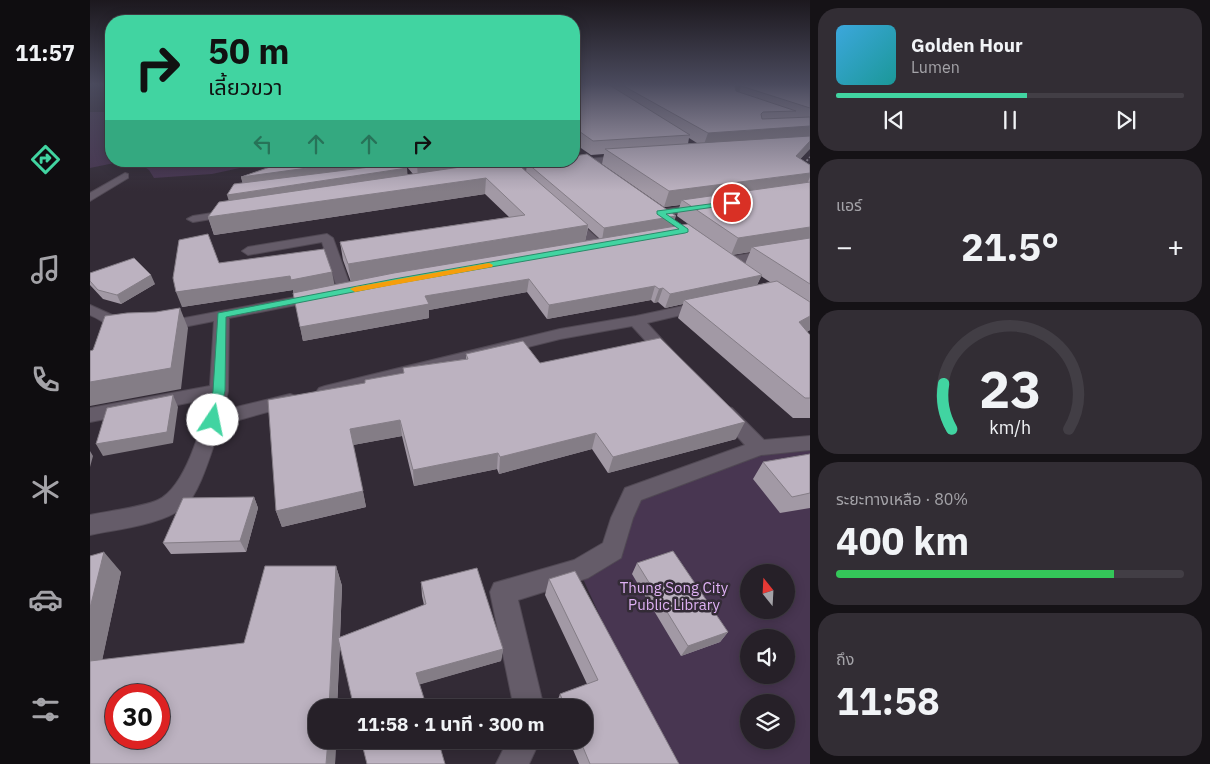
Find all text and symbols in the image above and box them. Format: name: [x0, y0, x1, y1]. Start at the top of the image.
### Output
text: 50 m: [208, 28, 290, 74]
text: Golden Hour: [911, 33, 1023, 57]
icon: right: [125, 35, 190, 100]
text: 11:57: [15, 38, 75, 67]
text: Lumen: [911, 57, 960, 77]
text: เลี้ยวขวา: [208, 72, 283, 101]
icon: previous: [880, 106, 908, 134]
icon: pause: [996, 106, 1024, 134]
icon: next: [1112, 106, 1140, 134]
icon: left: [249, 130, 277, 158]
icon: ahead: [302, 130, 330, 158]
icon: ahead: [355, 130, 383, 158]
icon: right: [408, 130, 436, 158]
icon: directions: [28, 142, 63, 177]
pin: [711, 182, 753, 224]
icon: arrive: [718, 189, 746, 217]
text: แอร์: [836, 195, 862, 215]
text: 21.5°: [961, 222, 1059, 271]
text: −: [836, 228, 853, 265]
text: +: [1167, 228, 1184, 265]
icon: music: [28, 252, 63, 287]
text: 23: [979, 355, 1041, 422]
icon: phone: [28, 362, 63, 397]
position arrow: [186, 393, 238, 445]
text: km/h: [989, 416, 1031, 439]
icon: climate: [28, 472, 63, 507]
text: ระยะทางเหลือ · 80%: [836, 489, 968, 509]
text: 400 km: [836, 516, 969, 565]
north arrow: [740, 564, 795, 619]
map controls: [740, 564, 795, 749]
park label: Thung Song City Public Library: [620, 578, 729, 614]
icon: car: [28, 582, 63, 617]
button: sound: [740, 629, 795, 684]
text: ถึง: [836, 649, 854, 669]
text: 11:58: [836, 676, 940, 725]
speed limit sign: 30: [105, 684, 170, 749]
icon: filters: [28, 692, 63, 727]
button: layers: [740, 694, 795, 749]
text: 11:58 · 1 นาที · 300 m: [357, 712, 544, 736]

